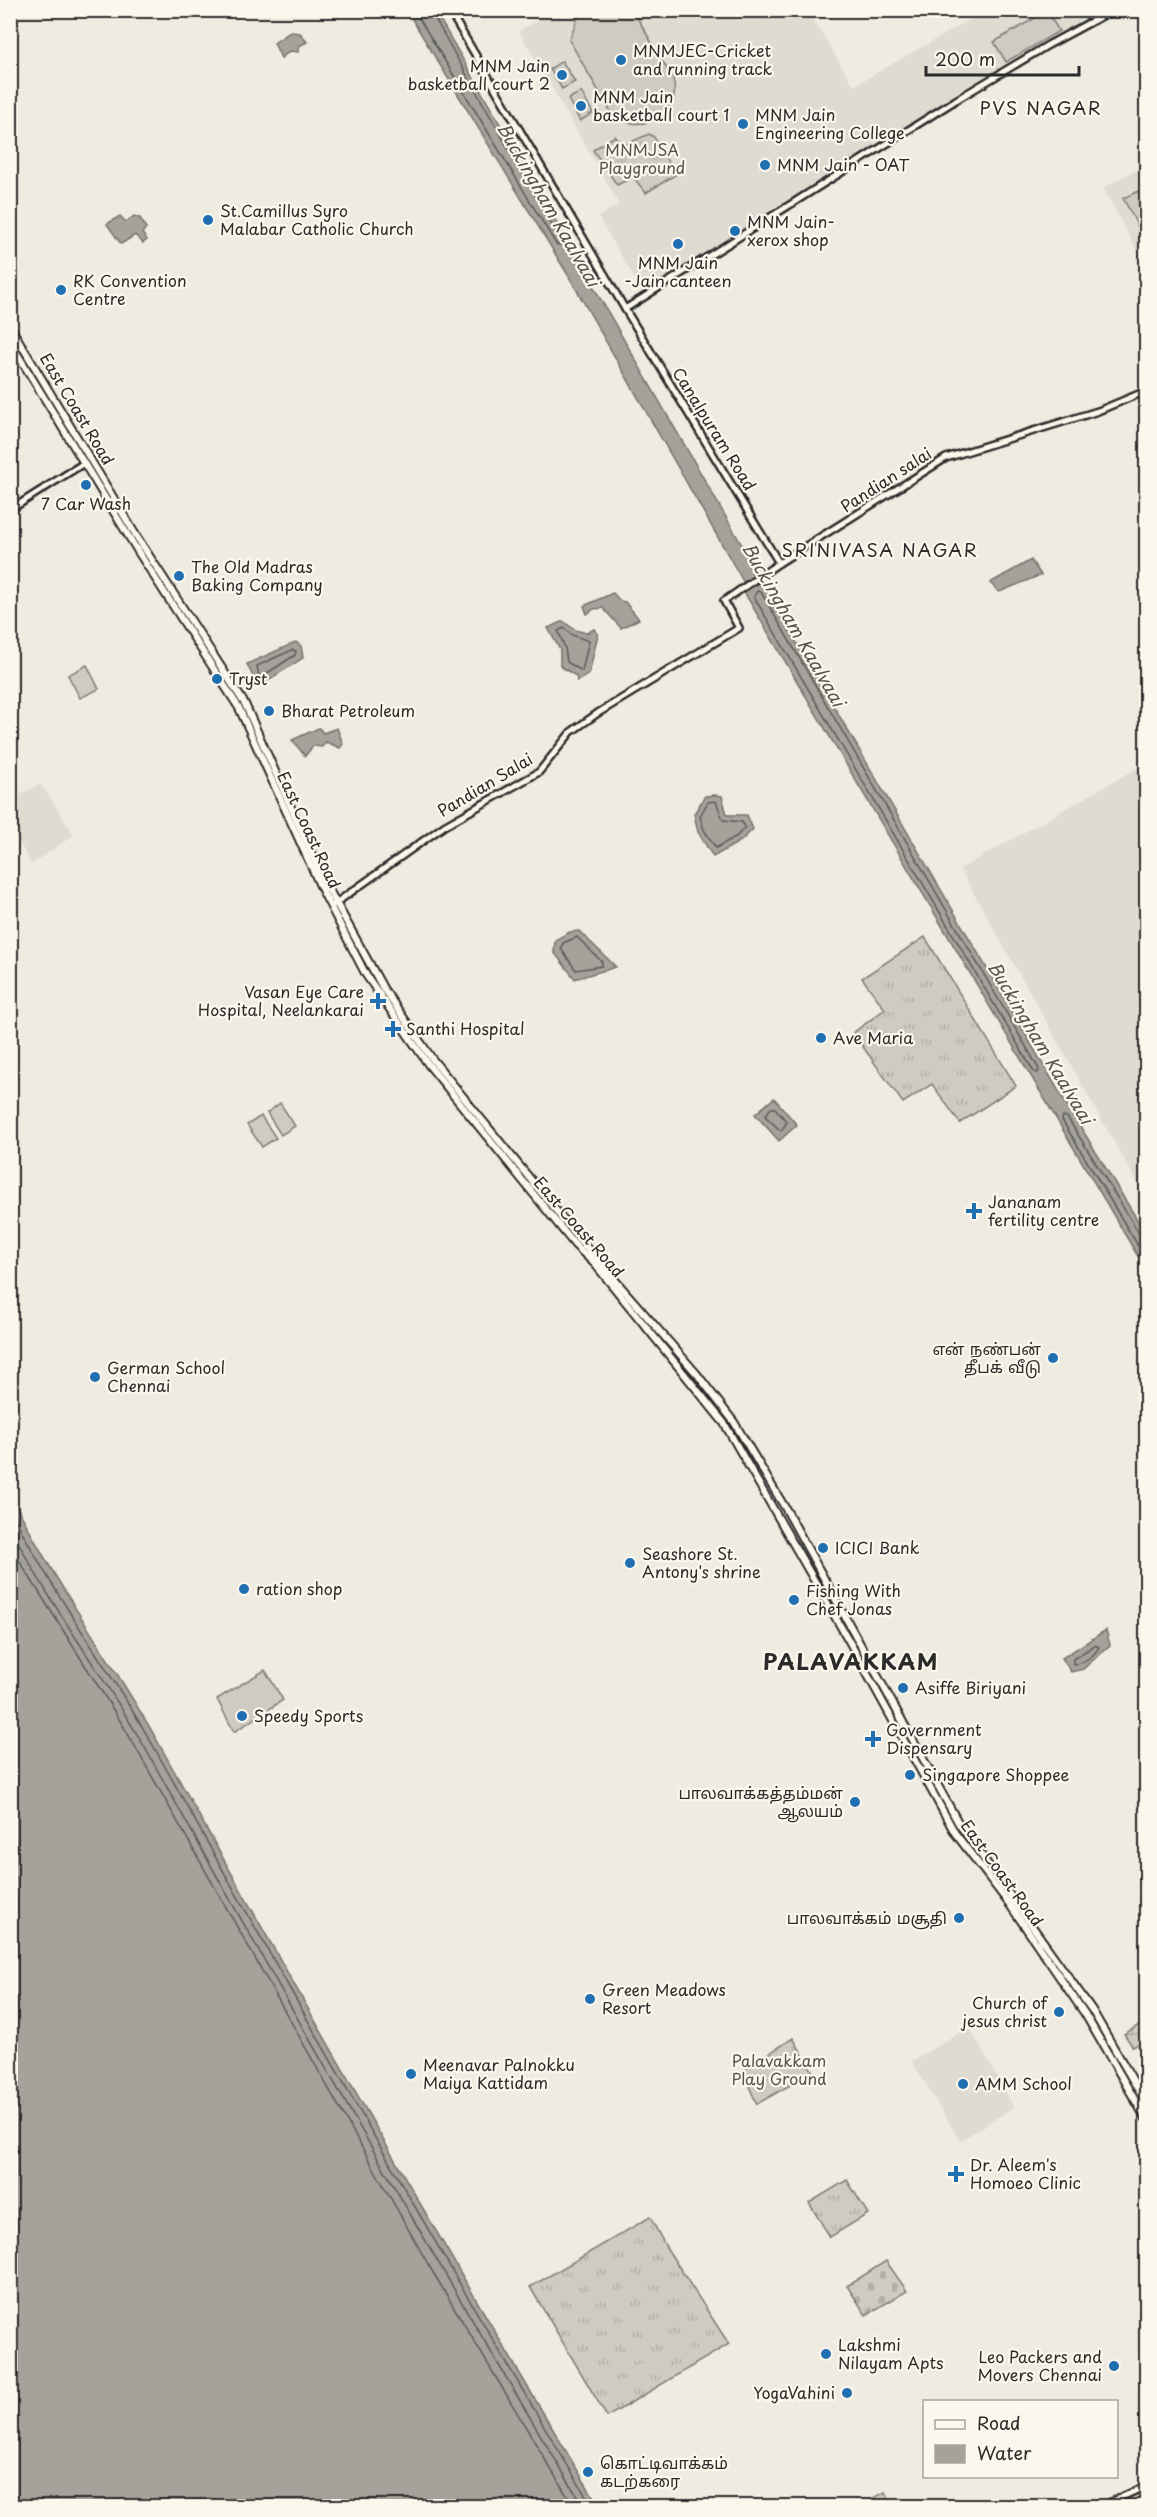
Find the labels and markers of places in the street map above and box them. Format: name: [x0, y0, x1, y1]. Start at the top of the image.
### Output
place label: MNMJEC-Cricket and running track: [633, 38, 772, 80]
place label: MNM Jain basketball court 2: [408, 53, 550, 95]
marker: MNMJEC-Cricket and running track: [614, 53, 628, 67]
marker: MNM Jain basketball court 2: [555, 68, 569, 82]
place label: MNM Jain basketball court 1: [593, 84, 729, 126]
marker: MNM Jain basketball court 1: [574, 99, 588, 113]
place label: MNM Jain Engineering College: [755, 102, 905, 144]
marker: MNM Jain Engineering College: [736, 117, 750, 131]
place label: MNM Jain - OAT: [777, 152, 909, 176]
marker: MNM Jain - OAT: [758, 158, 772, 172]
place label: St.Camillus Syro Malabar Catholic Church: [220, 198, 414, 240]
place label: MNM Jain- xerox shop: [747, 209, 835, 251]
marker: St.Camillus Syro Malabar Catholic Church: [201, 213, 215, 227]
marker: MNM Jain- xerox shop: [728, 224, 742, 238]
marker: MNM Jain -Jain canteen: [671, 237, 685, 251]
place label: MNM Jain -Jain canteen: [624, 250, 732, 292]
place label: RK Convention Centre: [73, 268, 187, 310]
marker: RK Convention Centre: [54, 283, 68, 297]
marker: 7 Car Wash: [79, 478, 93, 492]
place label: 7 Car Wash: [41, 491, 131, 515]
place label: The Old Madras Baking Company: [191, 554, 323, 596]
marker: The Old Madras Baking Company: [172, 569, 186, 583]
place label: Tryst: [229, 666, 268, 690]
marker: Tryst: [210, 672, 224, 686]
place label: Bharat Petroleum: [281, 698, 415, 722]
marker: Bharat Petroleum: [262, 704, 276, 718]
place label: Vasan Eye Care Hospital, Neelankarai: [198, 979, 364, 1021]
marker: Vasan Eye Care Hospital, Neelankarai: [369, 992, 387, 1010]
place label: Santhi Hospital: [406, 1016, 525, 1040]
marker: Santhi Hospital: [384, 1020, 402, 1038]
place label: Ave Maria: [833, 1025, 913, 1049]
marker: Ave Maria: [814, 1031, 828, 1045]
place label: Jananam fertility centre: [988, 1189, 1099, 1231]
marker: Jananam fertility centre: [965, 1202, 983, 1220]
place label: என் நண்பன் தீபக் வீடு: [933, 1336, 1041, 1379]
marker: என் நண்பன் தீபக் வீடு: [1046, 1351, 1060, 1365]
place label: German School Chennai: [107, 1355, 225, 1397]
marker: German School Chennai: [88, 1370, 102, 1384]
place label: ICICI Bank: [835, 1535, 920, 1559]
place label: Seashore St. Antony's shrine: [642, 1541, 761, 1583]
marker: ICICI Bank: [816, 1541, 830, 1555]
marker: Seashore St. Antony's shrine: [623, 1556, 637, 1570]
place label: ration shop: [256, 1576, 342, 1600]
place label: Fishing With Chef Jonas: [806, 1578, 901, 1620]
marker: ration shop: [237, 1582, 251, 1596]
marker: Fishing With Chef Jonas: [787, 1593, 801, 1607]
place label: Asiffe Biriyani: [915, 1675, 1026, 1699]
marker: Asiffe Biriyani: [896, 1681, 910, 1695]
place label: Speedy Sports: [254, 1703, 363, 1727]
marker: Speedy Sports: [235, 1709, 249, 1723]
place label: Government Dispensary: [886, 1717, 982, 1759]
marker: Government Dispensary: [864, 1730, 882, 1748]
place label: Singapore Shoppee: [922, 1762, 1070, 1786]
marker: Singapore Shoppee: [903, 1768, 917, 1782]
place label: பாலவாக்கத்தம்மன் ஆலயம்: [678, 1780, 843, 1823]
marker: பாலவாக்கத்தம்மன் ஆலயம்: [848, 1795, 862, 1809]
place label: பாலவாக்கம் மசூதி: [787, 1905, 947, 1930]
marker: பாலவாக்கம் மசூதி: [952, 1911, 966, 1925]
place label: Green Meadows Resort: [602, 1977, 726, 2019]
place label: Church of jesus christ: [960, 1990, 1049, 2032]
marker: Green Meadows Resort: [583, 1992, 597, 2006]
marker: Church of jesus christ: [1052, 2005, 1066, 2019]
place label: Meenavar Palnokku Maiya Kattidam: [423, 2052, 575, 2094]
marker: Meenavar Palnokku Maiya Kattidam: [404, 2067, 418, 2081]
place label: AMM School: [975, 2071, 1072, 2095]
marker: AMM School: [956, 2077, 970, 2091]
place label: Dr. Aleem's Homoeo Clinic: [970, 2152, 1081, 2194]
marker: Dr. Aleem's Homoeo Clinic: [947, 2165, 965, 2183]
place label: Lakshmi Nilayam Apts: [838, 2332, 944, 2374]
place label: Leo Packers and Movers Chennai: [977, 2344, 1102, 2386]
marker: Lakshmi Nilayam Apts: [819, 2347, 833, 2361]
marker: Leo Packers and Movers Chennai: [1107, 2359, 1121, 2373]
place label: YogaVahini: [753, 2380, 835, 2404]
marker: YogaVahini: [840, 2386, 854, 2400]
place label: கொட்டிவாக்கம் கடற்கரை: [600, 2450, 728, 2492]
marker: கொட்டிவாக்கம் கடற்கரை: [581, 2465, 595, 2479]

